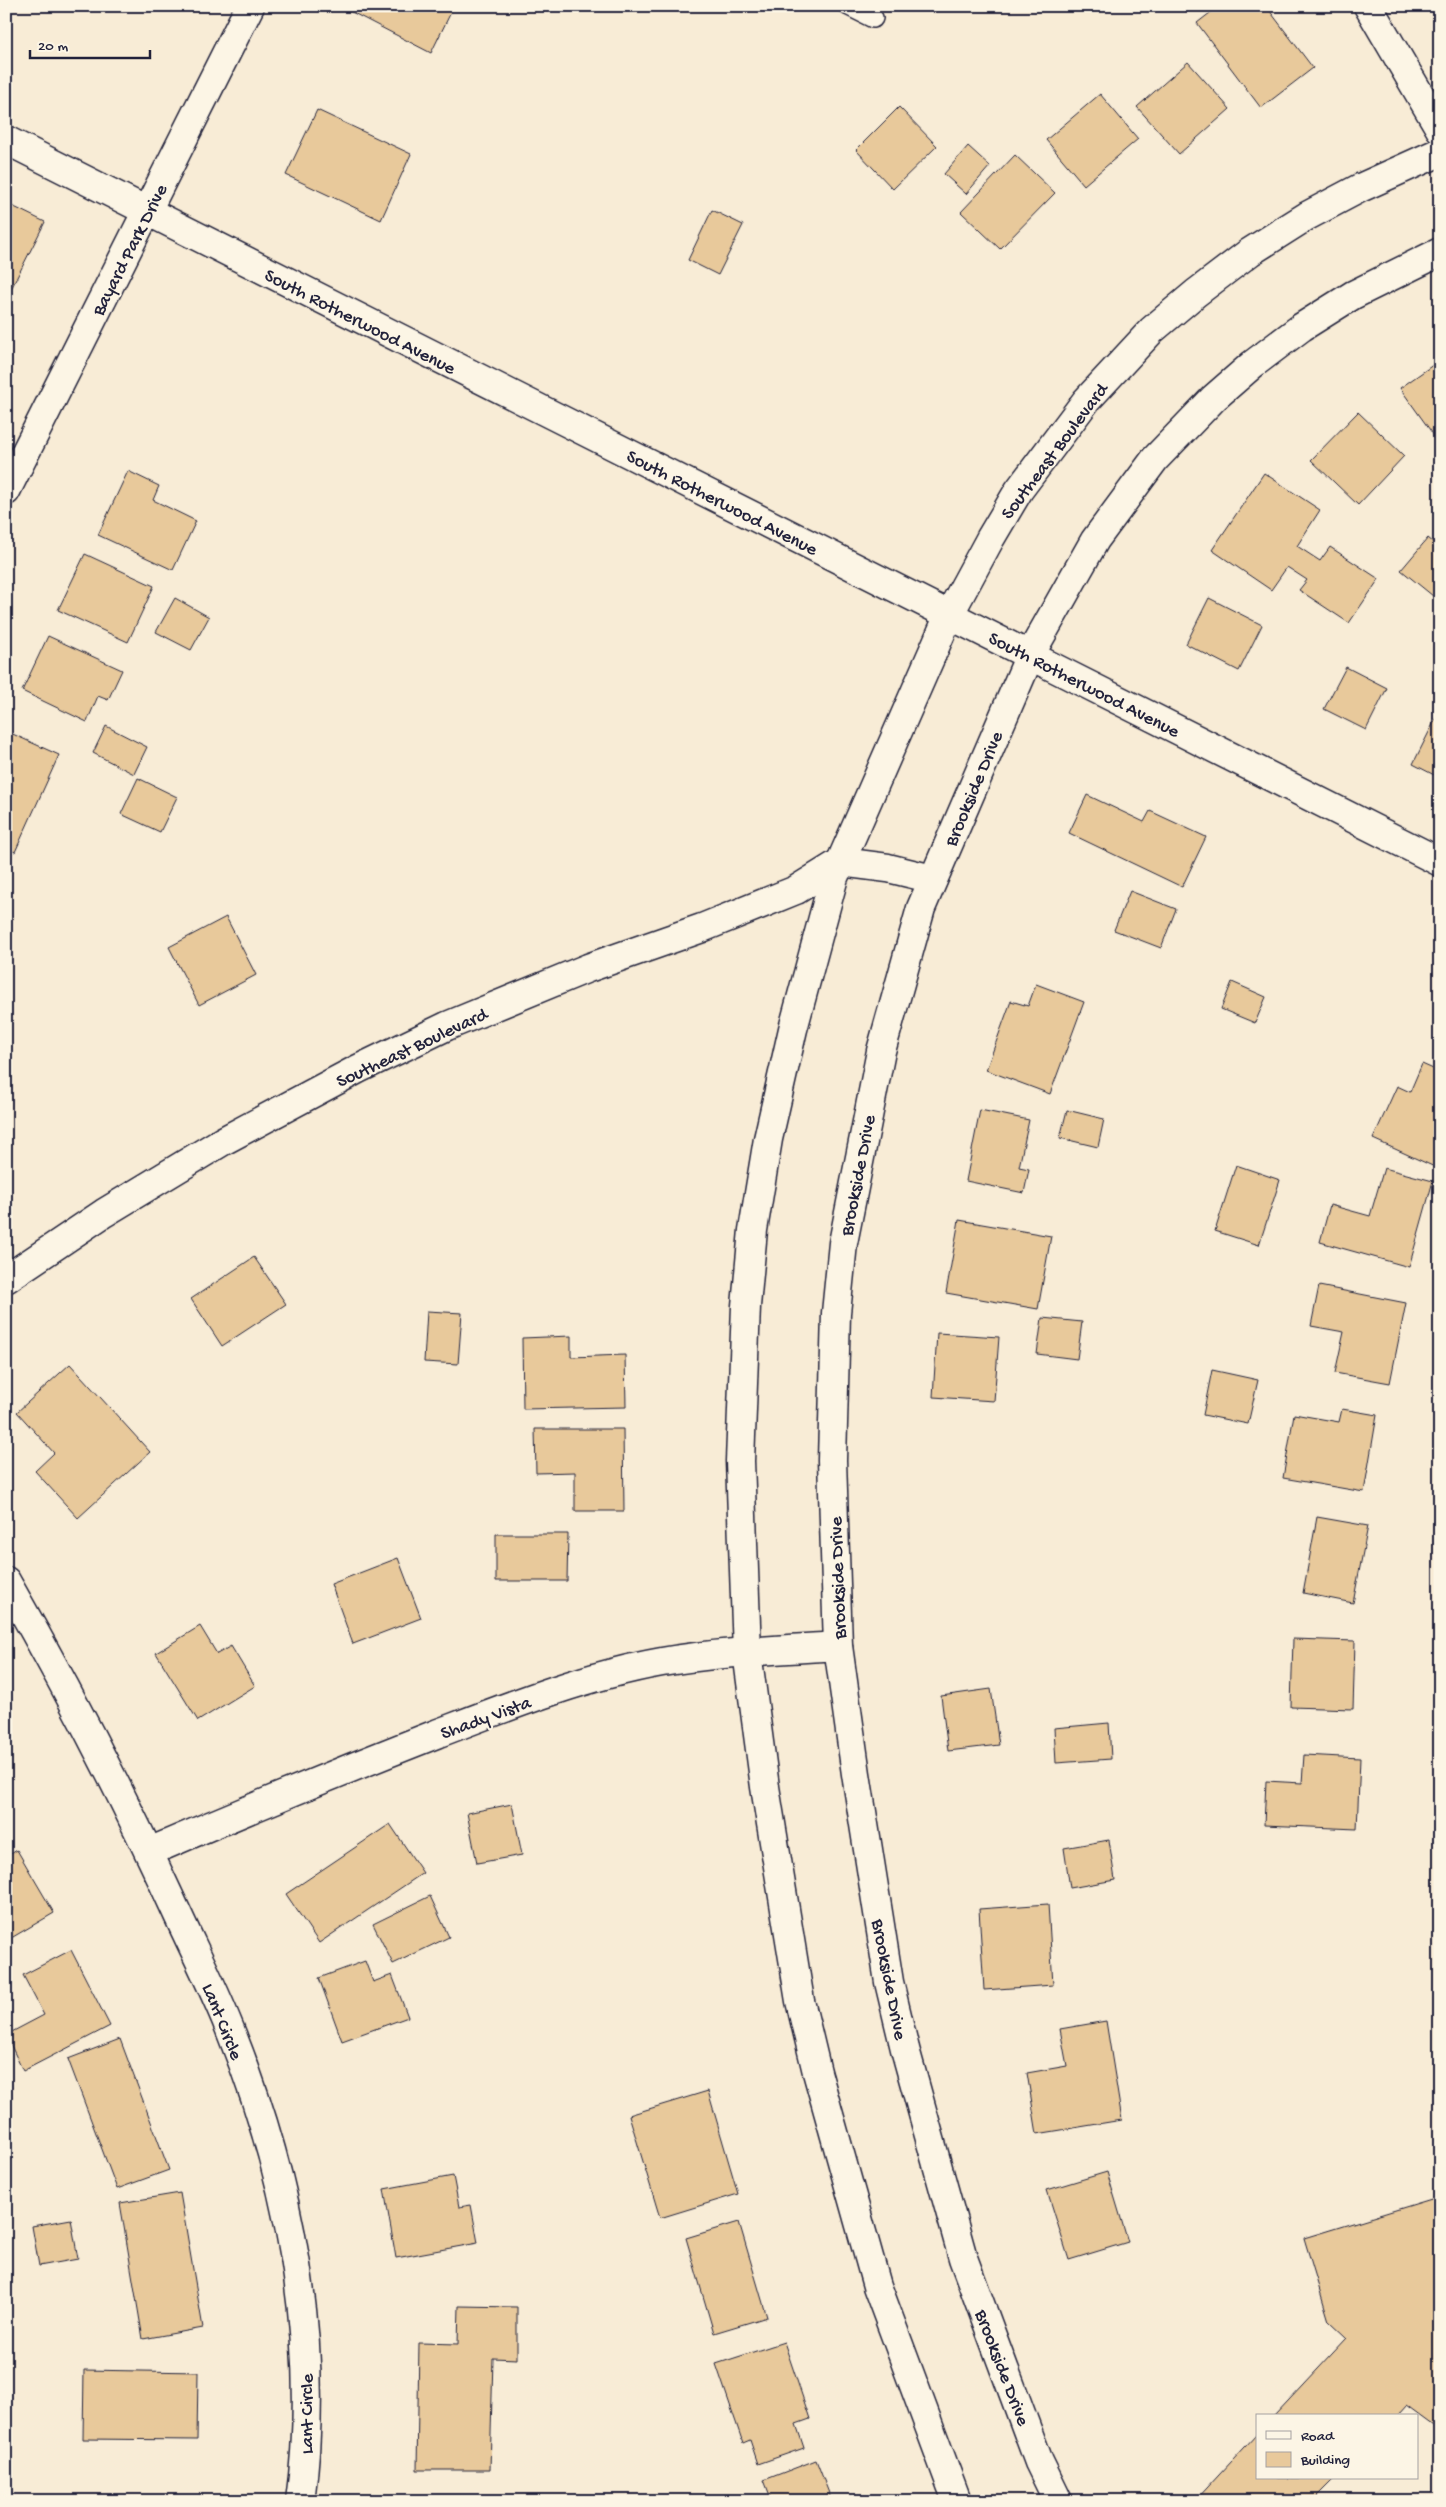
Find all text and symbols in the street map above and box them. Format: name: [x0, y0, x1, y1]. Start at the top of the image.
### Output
scale bar: [30, 28, 150, 60]
text: 20 m: [38, 38, 68, 56]
street label: Bayard Park Drive: [88, 181, 174, 321]
street label: South Rotherwood Avenue: [260, 265, 459, 381]
street label: Southeast Boulevard: [997, 378, 1116, 525]
street label: South Rotherwood Avenue: [622, 446, 821, 562]
street label: South Rotherwood Avenue: [984, 628, 1183, 744]
street label: Brookside Drive: [940, 728, 1010, 851]
street label: Southeast Boulevard: [333, 1003, 494, 1094]
street label: Brookside Drive: [836, 1113, 882, 1239]
street label: Brookside Drive: [826, 1516, 853, 1641]
street label: Shady Vista: [438, 1692, 536, 1746]
street label: Brookside Drive: [864, 1916, 911, 2042]
street label: Lant Circle: [195, 1981, 247, 2064]
street label: Brookside Drive: [968, 2306, 1034, 2430]
street label: Lant Circle: [297, 2374, 320, 2454]
legend: [1256, 2414, 1418, 2480]
text: Road: [1301, 2428, 1335, 2446]
text: Building: [1300, 2452, 1350, 2470]

